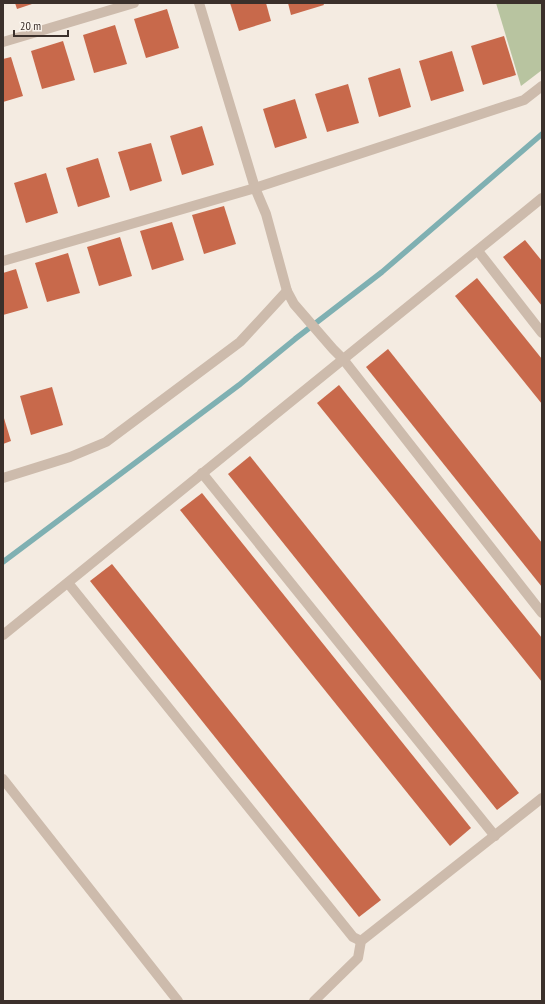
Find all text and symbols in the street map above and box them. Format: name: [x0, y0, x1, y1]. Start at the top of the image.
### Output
scale bar: [14, 12, 68, 38]
text: 20 m: [20, 18, 41, 33]

